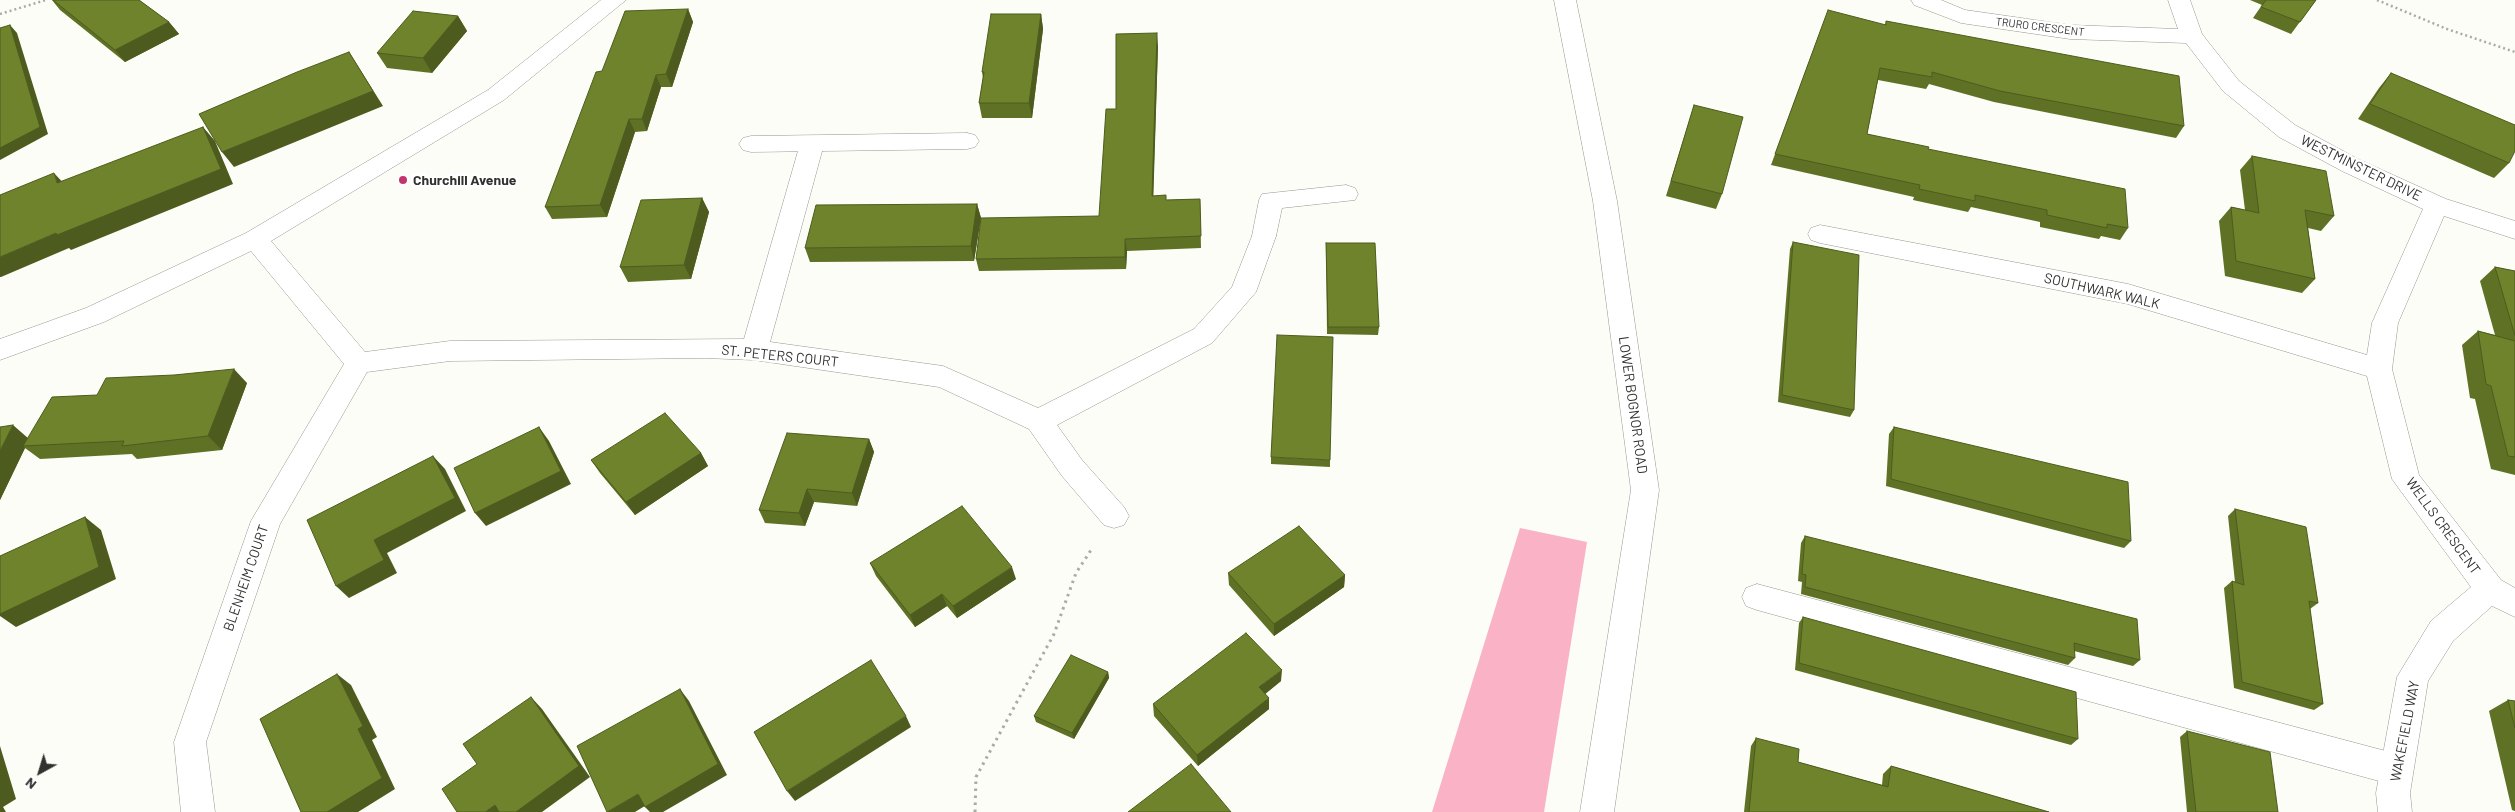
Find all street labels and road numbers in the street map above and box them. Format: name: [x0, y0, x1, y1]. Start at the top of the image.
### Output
street label: TRURO CRESCENT: [1995, 15, 2085, 39]
street label: WESTMINSTER DRIVE: [2298, 131, 2424, 205]
street label: SOUTHWARK WALK: [2042, 269, 2162, 313]
street label: LOWER BOGNOR ROAD: [1615, 335, 1651, 475]
street label: ST. PETERS COURT: [721, 341, 839, 371]
street label: WELLS CRESCENT: [2402, 474, 2484, 578]
street label: BLENHEIM COURT: [220, 523, 272, 633]
street label: WAKEFIELD WAY: [2387, 679, 2423, 783]

